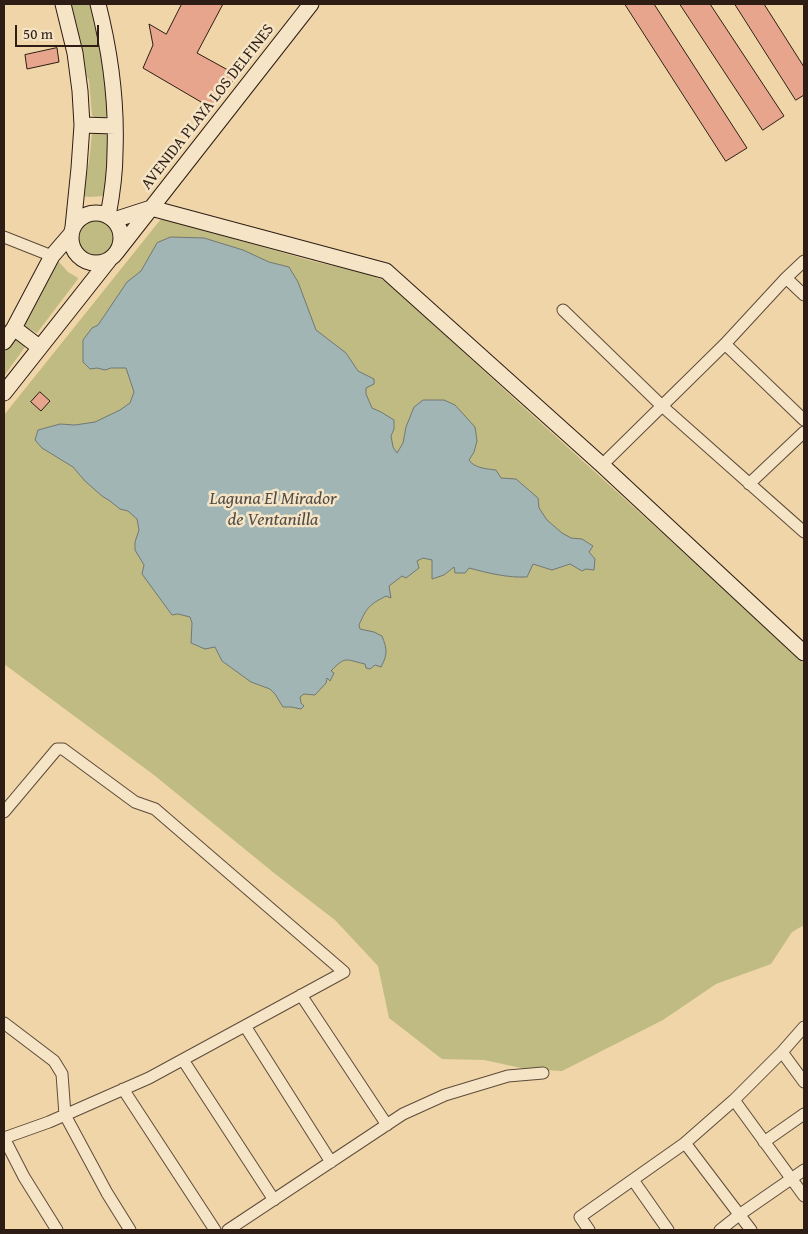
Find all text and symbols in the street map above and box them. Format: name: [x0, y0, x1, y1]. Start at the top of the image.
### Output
scale bar: [18, 15, 101, 47]
street label: AVENIDA PLAYA LOS DELFINES: [137, 20, 279, 194]
text: 50 m: [23, 23, 53, 44]
water label: Laguna El Mirador de Ventanilla: [209, 488, 337, 530]

